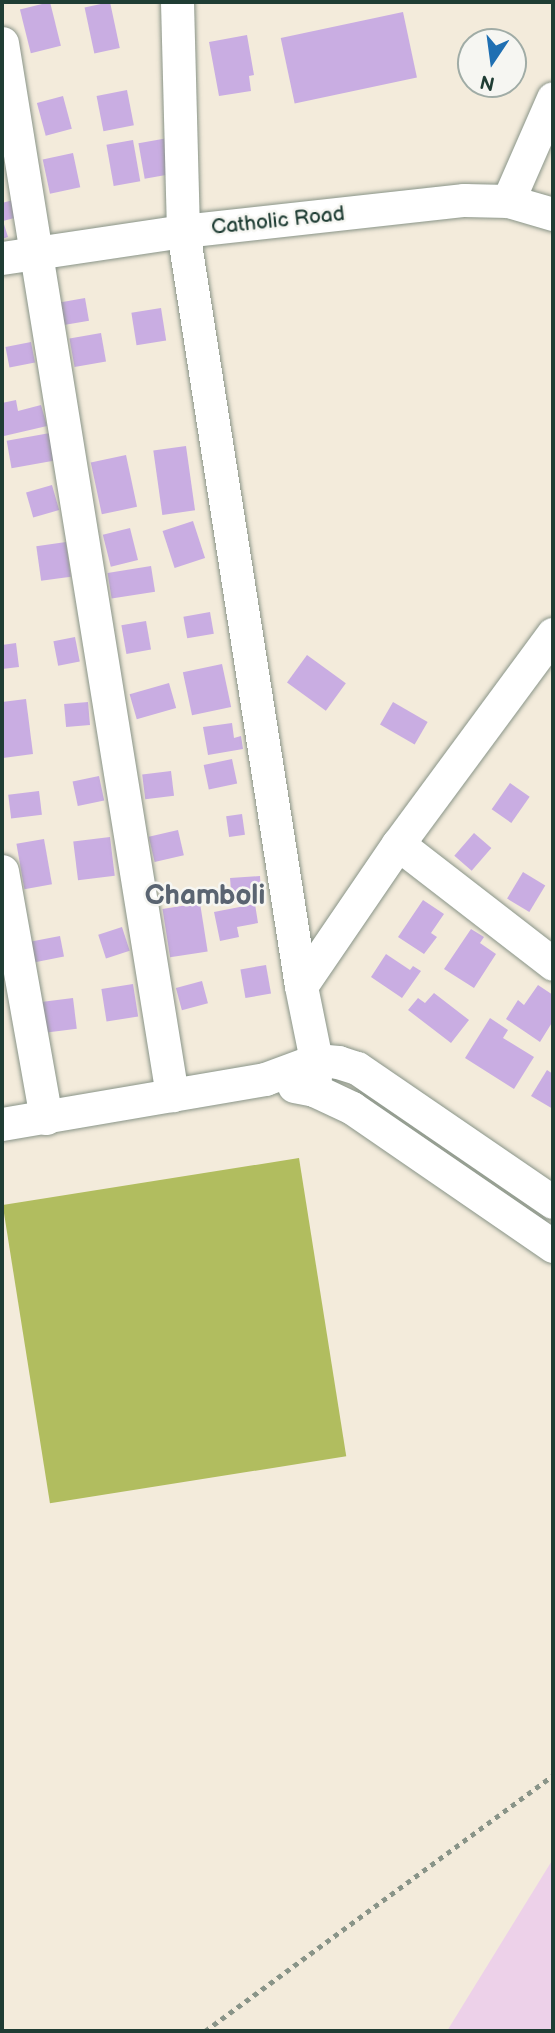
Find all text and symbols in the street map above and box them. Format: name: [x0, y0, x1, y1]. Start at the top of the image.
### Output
north arrow: [457, 28, 527, 98]
text: N: [478, 69, 497, 95]
street label: Catholic Road: [210, 201, 346, 241]
district label: Chamboli: [145, 879, 265, 913]

